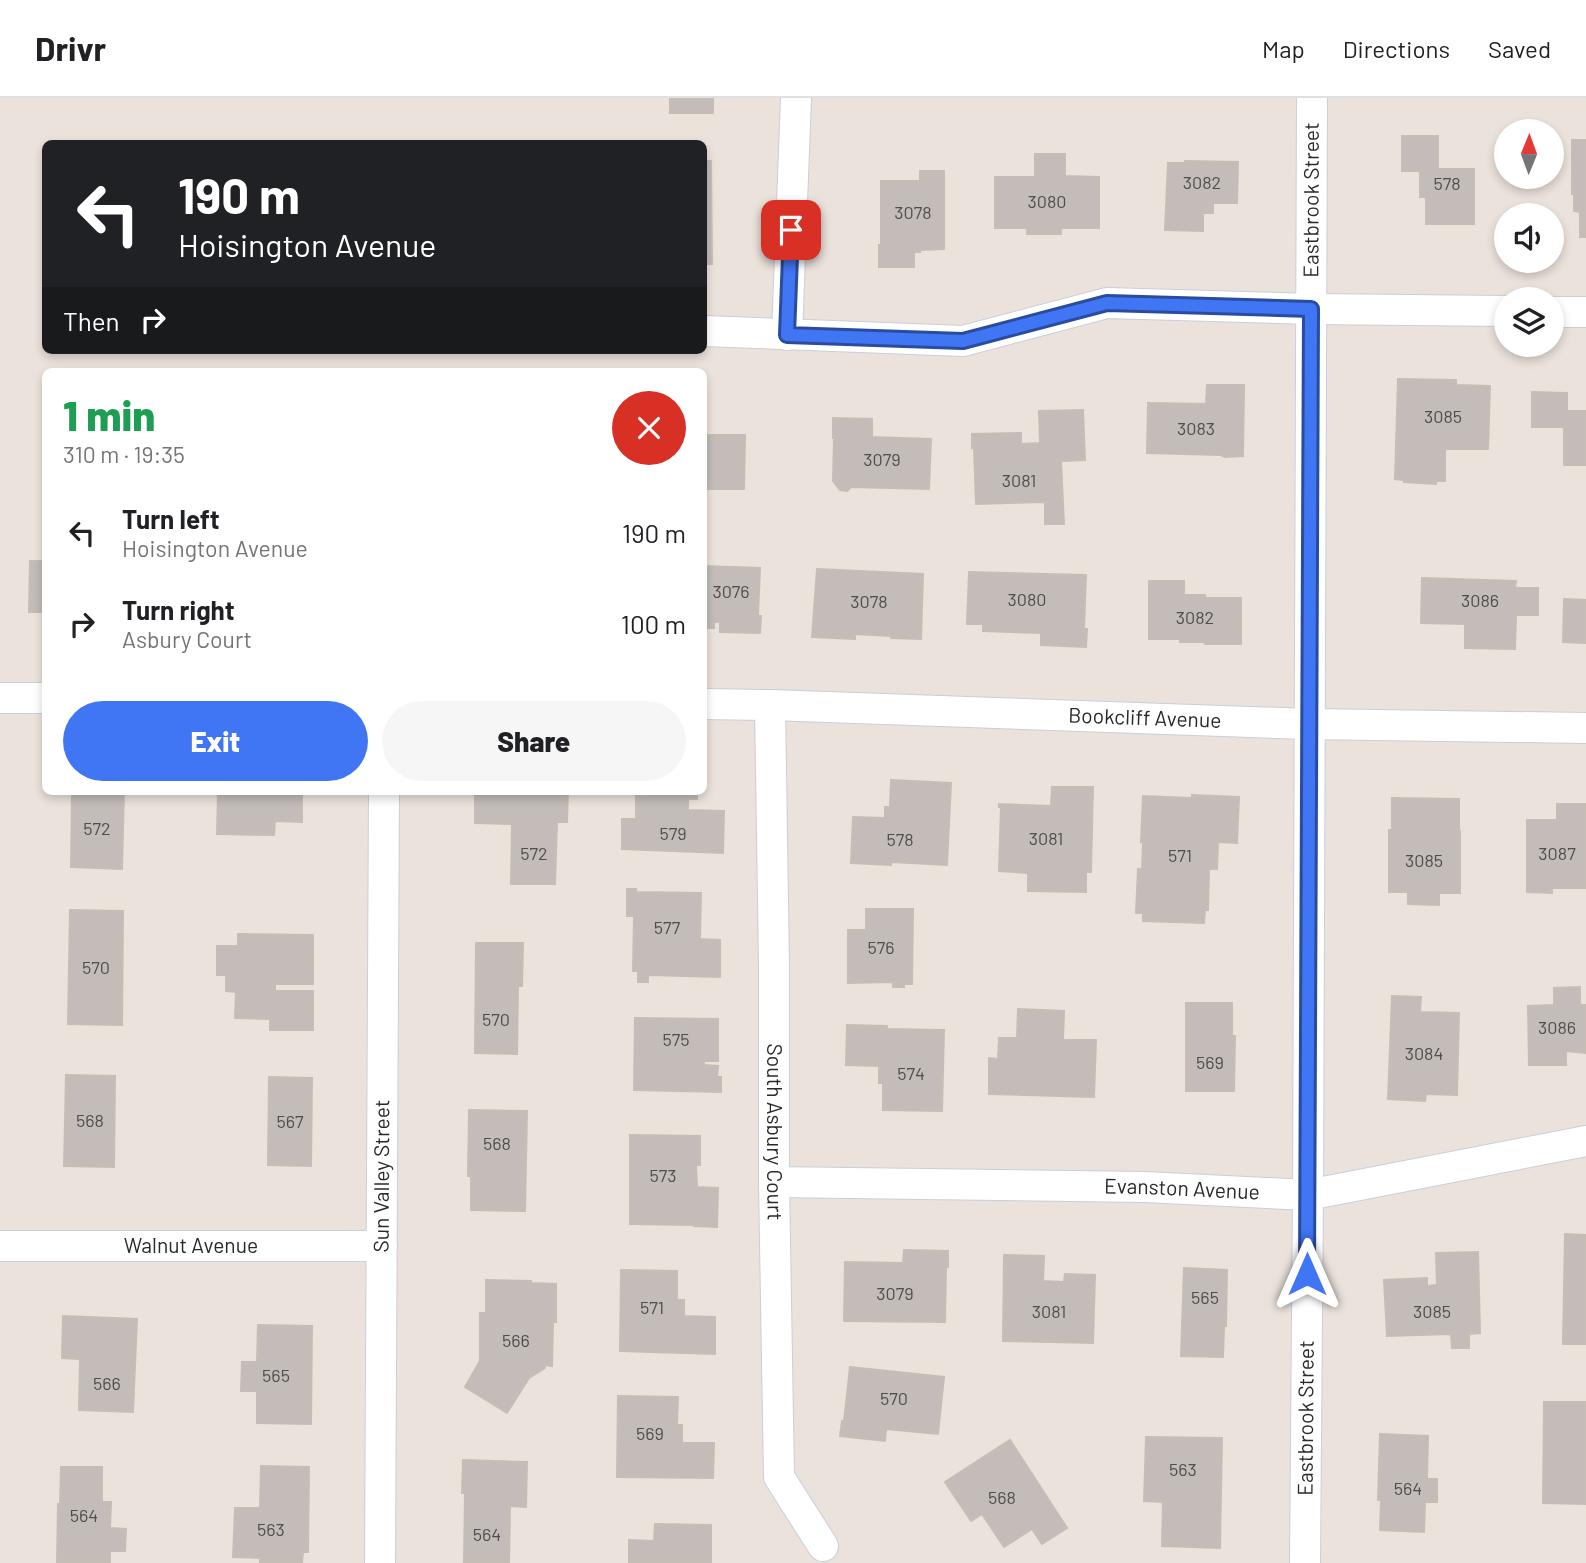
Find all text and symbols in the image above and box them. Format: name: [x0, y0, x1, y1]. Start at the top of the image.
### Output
text: Drivr: [35, 28, 106, 68]
text: Map: [1262, 34, 1305, 63]
text: Directions: [1343, 34, 1450, 63]
text: Saved: [1488, 34, 1551, 63]
north arrow: [1494, 119, 1564, 189]
map controls: [1494, 119, 1564, 357]
street label: Eastbrook Street: [1297, 122, 1323, 278]
text: 190 m: [178, 165, 300, 224]
icon: left: [63, 168, 154, 259]
house number: 3082: [1183, 171, 1221, 193]
house number: 578: [1433, 172, 1461, 194]
house number: 3080: [1028, 190, 1067, 212]
pin: [761, 200, 821, 260]
house number: 3078: [894, 201, 932, 223]
button: sound: [1494, 203, 1564, 273]
icon: arrive: [772, 211, 810, 249]
text: Hoisington Avenue: [178, 225, 436, 263]
button: layers: [1494, 287, 1564, 357]
icon: right: [134, 301, 172, 339]
text: Then: [63, 305, 120, 336]
text: 1 min: [63, 389, 155, 439]
button: close: [612, 391, 686, 465]
house number: 3085: [1424, 405, 1462, 427]
house number: 3083: [1177, 417, 1215, 439]
text: 310 m · 19:35: [63, 440, 185, 468]
house number: 3079: [863, 448, 901, 470]
house number: 3081: [1002, 469, 1036, 491]
text: Turn left: [122, 503, 220, 534]
icon: left: [63, 514, 101, 552]
text: 190 m: [622, 517, 686, 548]
text: Hoisington Avenue: [122, 534, 308, 562]
house number: 3076: [712, 580, 750, 602]
house number: 3080: [1008, 588, 1047, 610]
house number: 3086: [1461, 589, 1499, 611]
house number: 3078: [850, 590, 888, 612]
text: Turn right: [122, 594, 235, 625]
icon: right: [63, 605, 101, 643]
house number: 3082: [1176, 606, 1214, 628]
text: 100 m: [621, 608, 686, 639]
text: Asbury Court: [122, 625, 252, 653]
button: Exit: [63, 701, 368, 781]
button: Share: [382, 701, 686, 781]
street label: Bookcliff Avenue: [1068, 702, 1222, 732]
house number: 572: [83, 817, 111, 839]
house number: 579: [659, 822, 687, 844]
house number: 3081: [1029, 827, 1063, 849]
house number: 578: [886, 828, 914, 850]
house number: 572: [520, 842, 548, 864]
house number: 3087: [1538, 842, 1576, 864]
house number: 571: [1168, 844, 1192, 866]
house number: 3085: [1405, 849, 1443, 871]
house number: 577: [654, 916, 681, 938]
house number: 576: [867, 936, 895, 958]
house number: 570: [82, 956, 110, 978]
house number: 570: [482, 1008, 510, 1030]
house number: 3086: [1538, 1016, 1576, 1038]
house number: 575: [662, 1028, 690, 1050]
house number: 3084: [1405, 1042, 1443, 1064]
street label: South Asbury Court: [763, 1043, 789, 1221]
house number: 569: [1196, 1051, 1224, 1073]
house number: 574: [897, 1062, 925, 1084]
street label: Sun Valley Street: [368, 1099, 393, 1253]
house number: 568: [76, 1109, 104, 1131]
house number: 567: [276, 1110, 304, 1132]
house number: 568: [483, 1132, 511, 1154]
house number: 573: [649, 1164, 677, 1186]
street label: Evanston Avenue: [1104, 1172, 1260, 1204]
street label: Walnut Avenue: [124, 1232, 258, 1257]
position arrow: [1270, 1237, 1344, 1311]
house number: 3079: [876, 1282, 914, 1304]
house number: 565: [1191, 1286, 1219, 1308]
house number: 571: [640, 1296, 664, 1318]
house number: 3081: [1032, 1300, 1066, 1322]
house number: 3085: [1413, 1300, 1451, 1322]
house number: 566: [502, 1329, 530, 1351]
street label: Eastbrook Street: [1292, 1340, 1318, 1496]
house number: 565: [262, 1364, 290, 1386]
house number: 566: [93, 1372, 121, 1394]
house number: 570: [880, 1387, 908, 1409]
house number: 569: [636, 1422, 664, 1444]
house number: 563: [1169, 1458, 1197, 1480]
house number: 564: [1394, 1477, 1422, 1499]
house number: 568: [988, 1486, 1016, 1508]
house number: 564: [70, 1504, 98, 1526]
house number: 563: [257, 1518, 285, 1540]
house number: 564: [473, 1523, 501, 1545]

